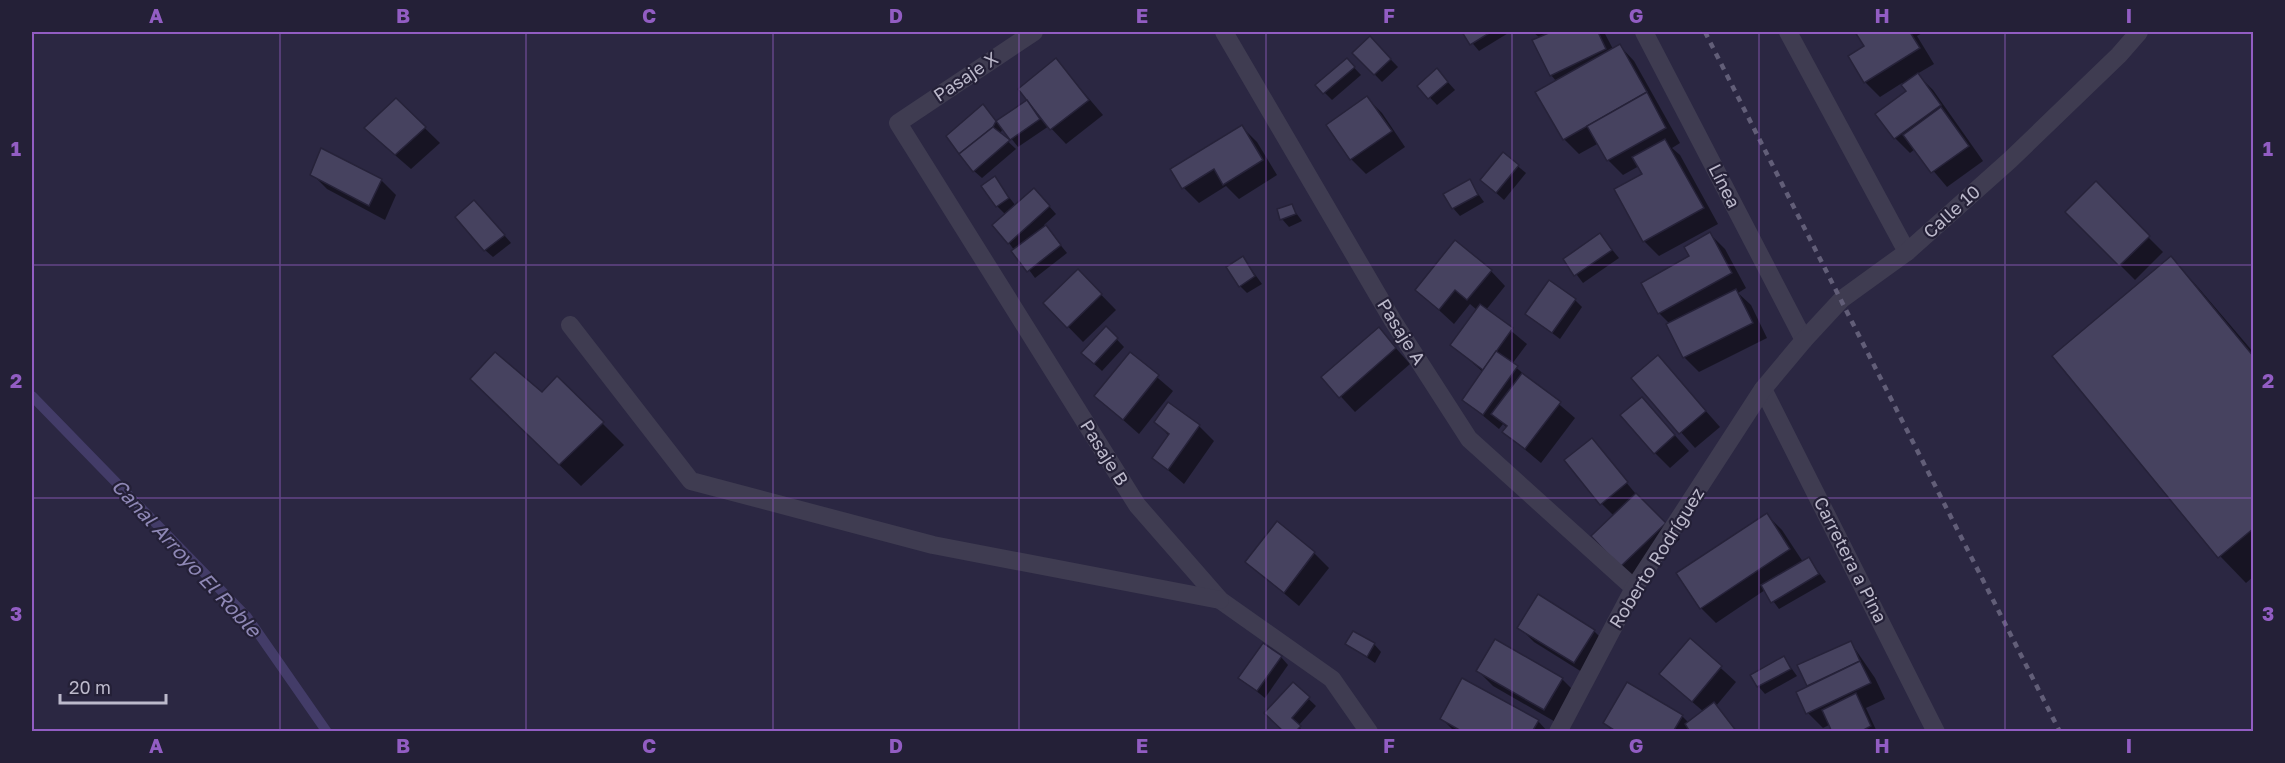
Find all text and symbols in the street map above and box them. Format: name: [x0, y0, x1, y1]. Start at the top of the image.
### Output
text: A: [149, 3, 163, 27]
text: B: [396, 3, 410, 27]
text: C: [642, 3, 656, 27]
text: D: [889, 3, 903, 27]
text: E: [1136, 3, 1148, 27]
text: F: [1383, 3, 1395, 27]
text: G: [1629, 3, 1643, 27]
text: H: [1874, 3, 1890, 27]
text: I: [2126, 3, 2132, 27]
street label: Pasaje X: [929, 47, 1002, 106]
text: 1: [11, 136, 21, 160]
text: 1: [2263, 136, 2273, 160]
street label: Línea: [1704, 160, 1745, 211]
street label: Calle 10: [1918, 180, 1984, 242]
street label: Pasaje A: [1373, 295, 1431, 368]
text: 2: [10, 368, 22, 392]
text: 2: [2262, 368, 2274, 392]
street label: Pasaje B: [1076, 416, 1134, 489]
water label: Canal Arroyo El Roble: [107, 473, 267, 643]
street label: Roberto Rodríguez: [1604, 483, 1708, 632]
street label: Carretera a Pina: [1810, 493, 1892, 626]
text: 3: [10, 601, 22, 625]
text: 3: [2262, 601, 2274, 625]
scale bar: [60, 667, 166, 705]
text: 20 m: [69, 676, 111, 698]
text: A: [149, 733, 163, 757]
text: B: [396, 733, 410, 757]
text: C: [642, 733, 656, 757]
text: D: [889, 733, 903, 757]
text: E: [1136, 733, 1148, 757]
text: F: [1383, 733, 1395, 757]
text: G: [1629, 733, 1643, 757]
text: H: [1874, 733, 1890, 757]
text: I: [2126, 733, 2132, 757]

